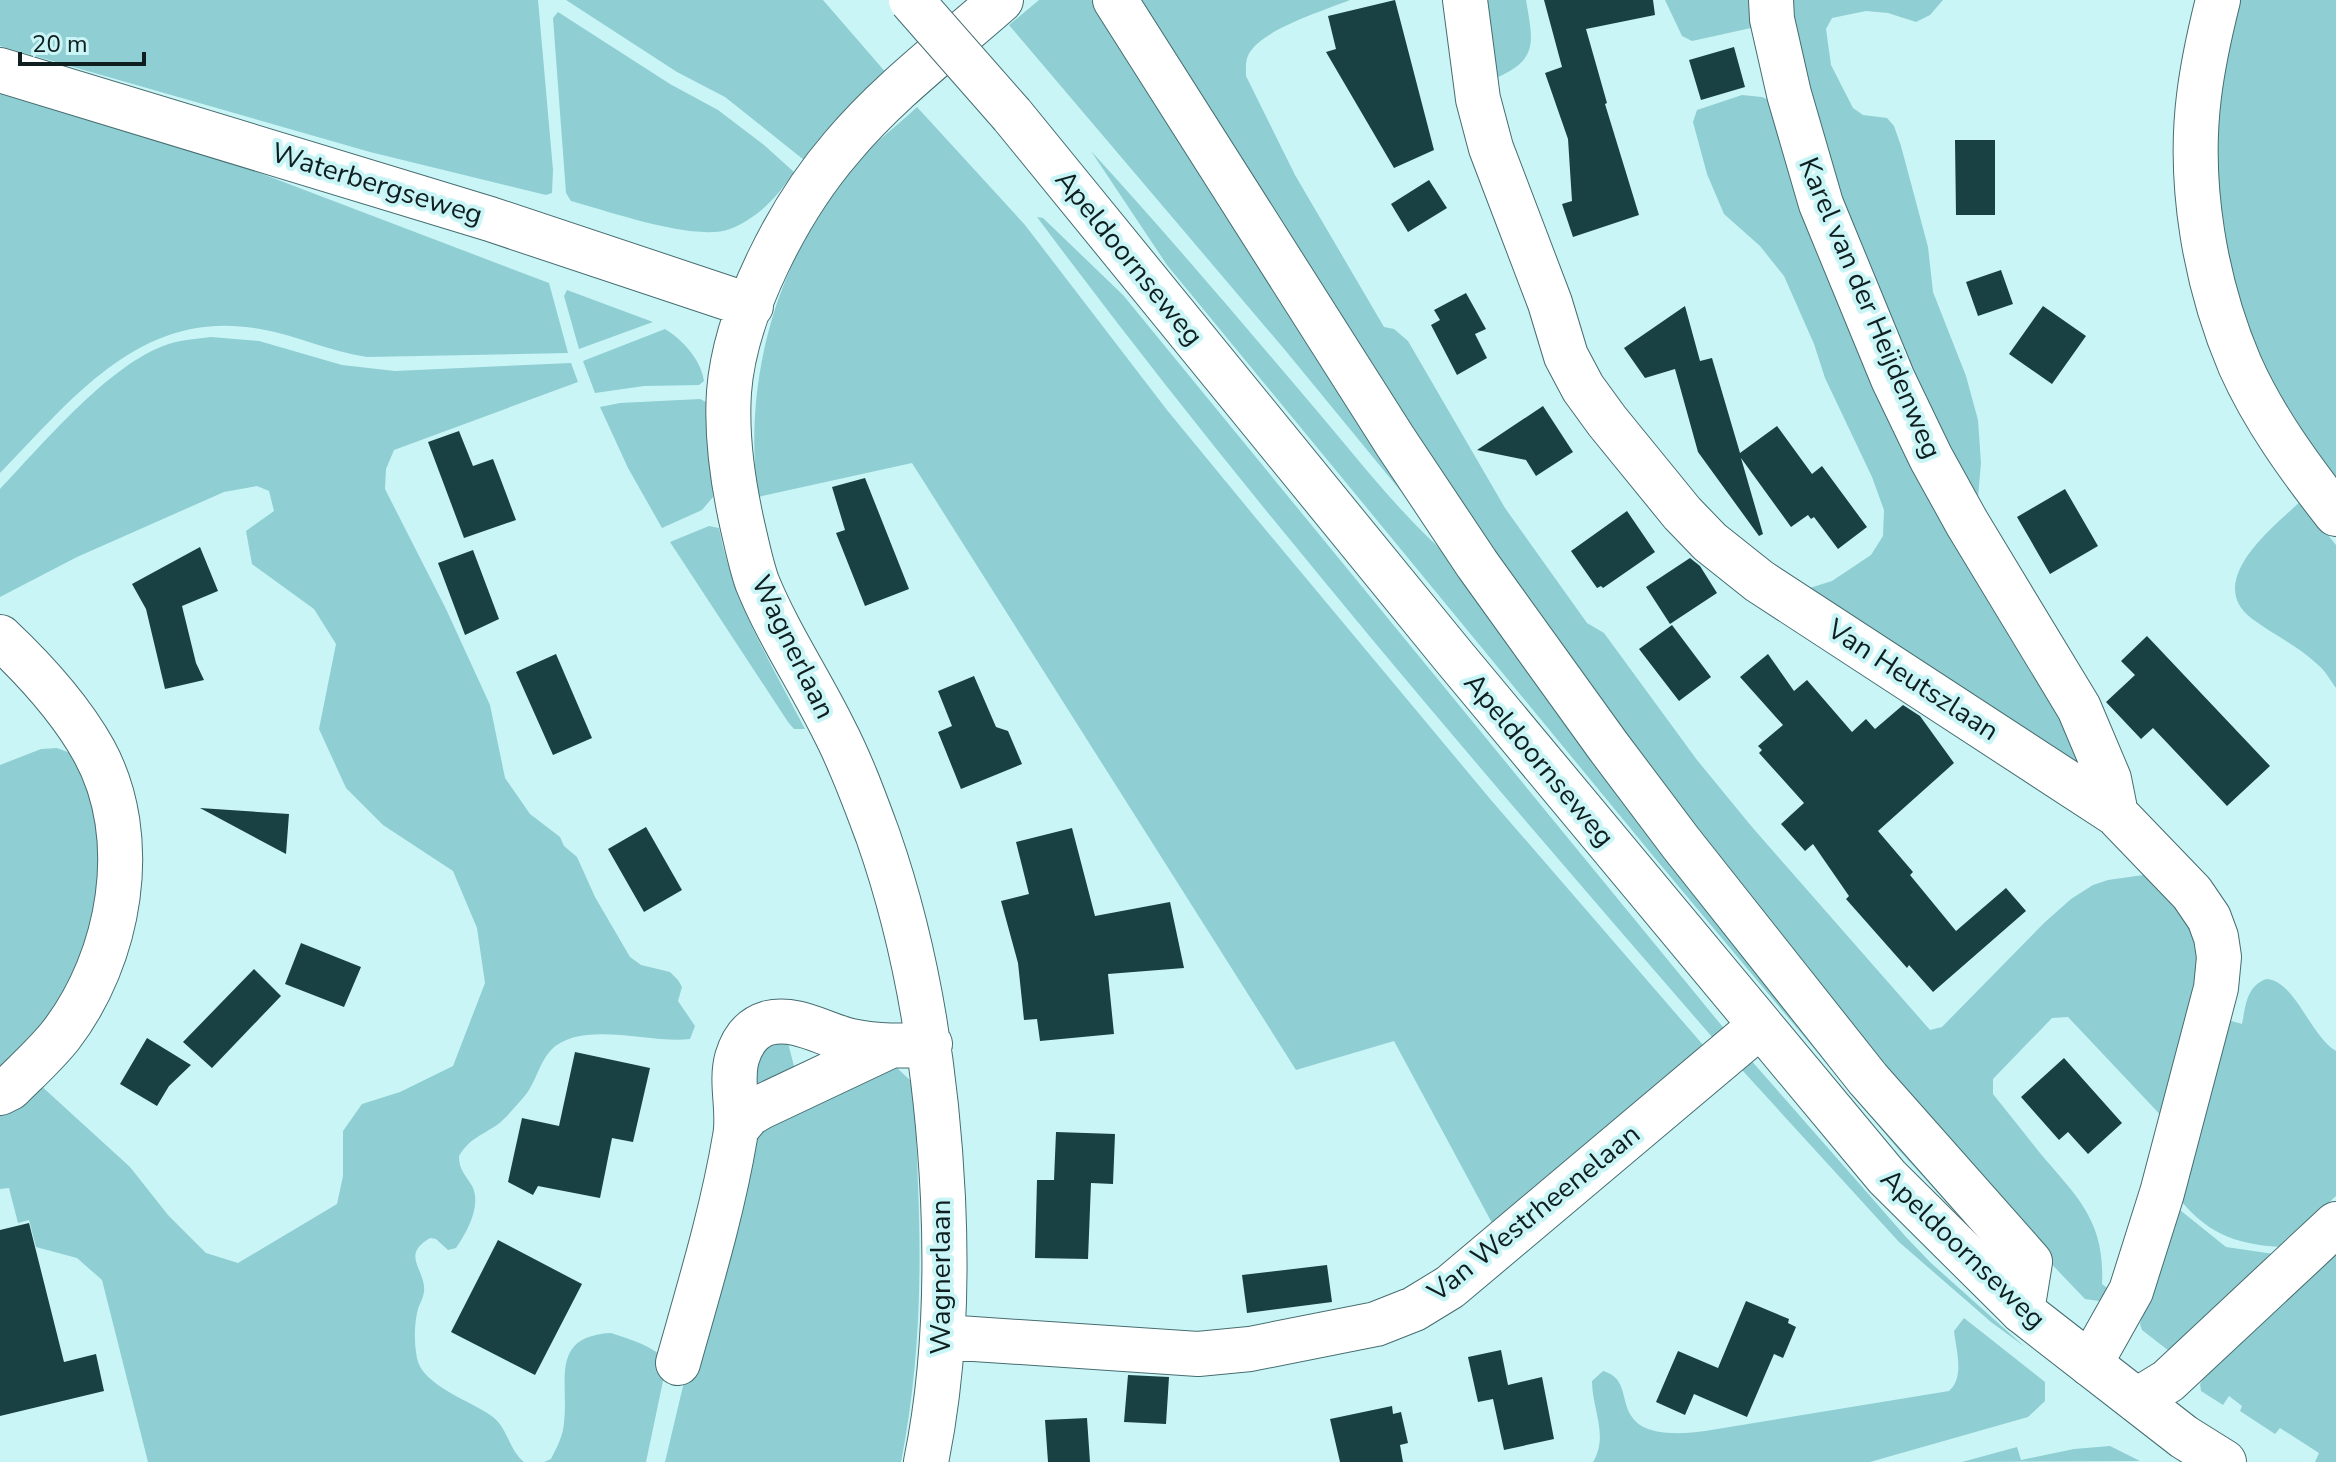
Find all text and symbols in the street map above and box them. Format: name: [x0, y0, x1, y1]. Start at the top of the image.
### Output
scale bar: [20, 16, 144, 66]
text: 20 m: [32, 28, 88, 60]
street label: Waterbergseweg: [267, 134, 487, 234]
street label: Karel van der Heijdenweg: [1789, 151, 1951, 465]
street label: Apeldoornseweg: [1046, 162, 1212, 354]
street label: Wagnerlaan: [742, 569, 844, 725]
street label: Van Heutszlaan: [1819, 610, 2006, 750]
street label: Apeldoornseweg: [1455, 665, 1623, 855]
street label: Van Westrheenelaan: [1419, 1115, 1648, 1311]
street label: Apeldoornseweg: [1872, 1160, 2054, 1338]
street label: Wagnerlaan: [922, 1199, 960, 1355]

